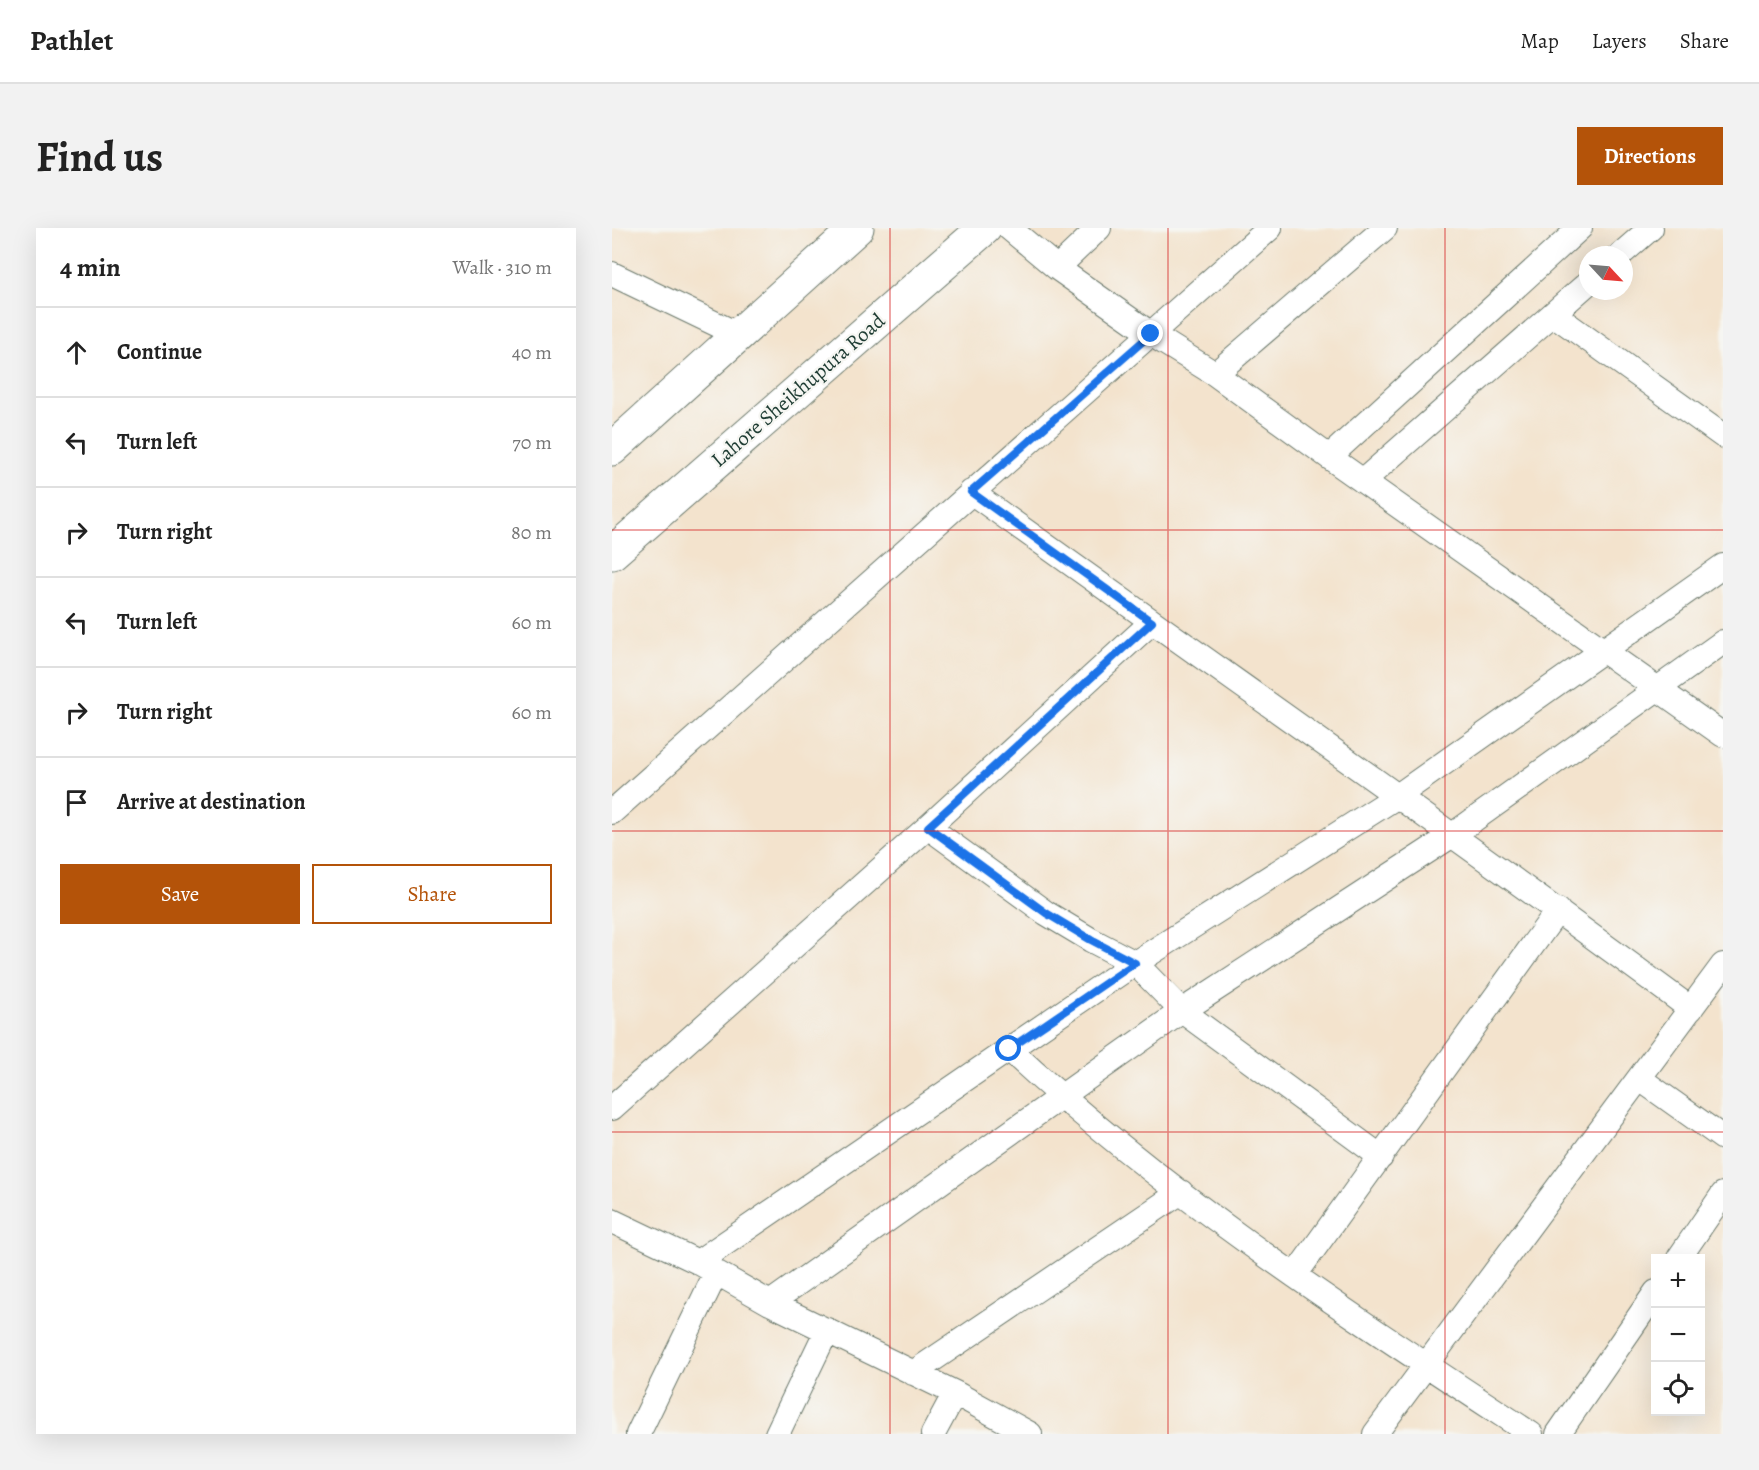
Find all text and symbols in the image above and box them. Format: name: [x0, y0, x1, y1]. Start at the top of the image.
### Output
text: Pathlet: [30, 22, 113, 60]
text: Map: [1520, 27, 1559, 55]
text: Layers: [1592, 27, 1647, 55]
text: Share: [1680, 27, 1729, 55]
button: Directions: [1577, 127, 1723, 185]
text: Find us: [36, 128, 163, 185]
north arrow: [1579, 246, 1633, 300]
text: 4 min: [60, 250, 121, 285]
text: Walk · 310 m: [453, 254, 552, 281]
street label: Lahore Sheikhupura Road: [705, 306, 891, 473]
route end: [1137, 320, 1163, 346]
icon: ahead: [60, 336, 93, 369]
text: Continue: [117, 337, 202, 367]
text: 40 m: [512, 339, 552, 366]
icon: left: [60, 426, 93, 459]
text: Turn left: [117, 427, 197, 457]
text: 70 m: [512, 429, 552, 456]
icon: right: [60, 516, 93, 549]
text: Turn right: [117, 517, 213, 547]
text: 80 m: [511, 519, 552, 546]
icon: left: [60, 606, 93, 639]
text: Turn left: [117, 607, 197, 637]
text: 60 m: [512, 609, 552, 636]
icon: right: [60, 696, 93, 729]
text: Turn right: [117, 697, 213, 727]
text: 60 m: [512, 699, 552, 726]
icon: arrive: [60, 786, 93, 819]
text: Arrive at destination: [117, 787, 306, 817]
button: Save: [60, 864, 300, 924]
button: Share: [312, 864, 552, 924]
route start: [995, 1035, 1021, 1061]
map controls: [1651, 1254, 1705, 1416]
button: +: [1651, 1254, 1705, 1308]
button: −: [1651, 1308, 1705, 1362]
button: locate: [1651, 1362, 1705, 1416]

